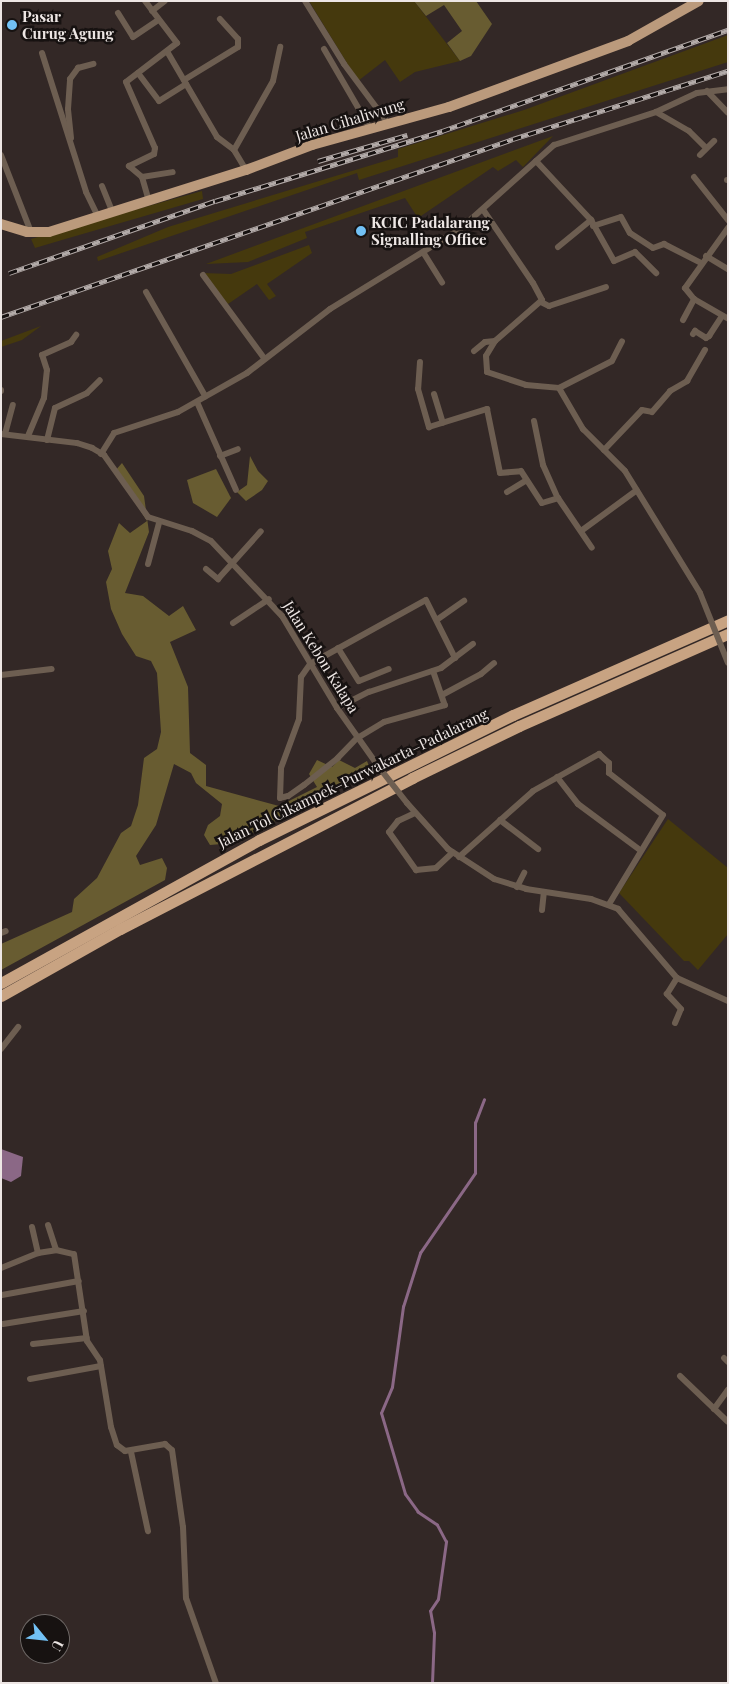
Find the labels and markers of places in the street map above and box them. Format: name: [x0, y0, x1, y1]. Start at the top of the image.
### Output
place label: Pasar Curug Agung: [22, 7, 114, 42]
marker: Pasar Curug Agung: [6, 19, 18, 31]
place label: KCIC Padalarang Signalling Office: [371, 213, 490, 248]
marker: KCIC Padalarang Signalling Office: [355, 225, 367, 237]

